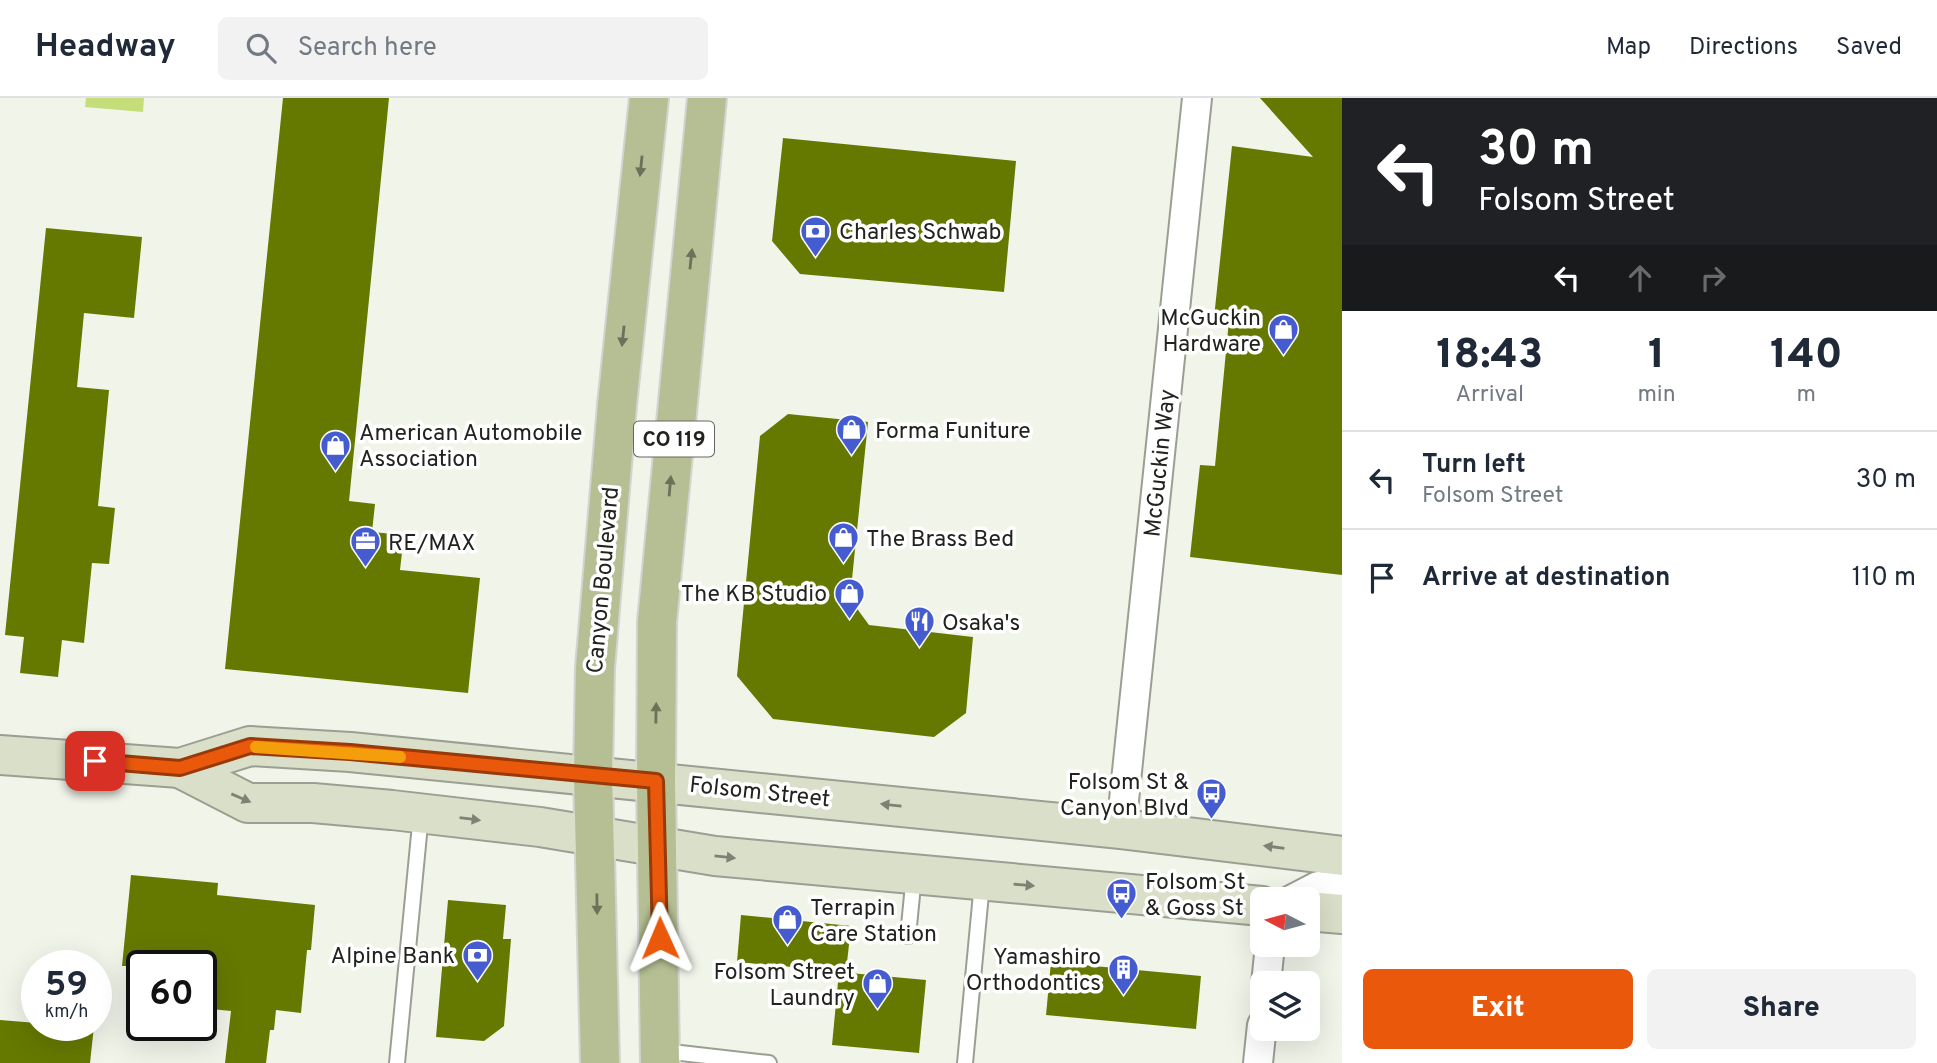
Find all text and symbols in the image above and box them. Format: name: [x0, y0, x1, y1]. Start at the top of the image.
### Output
search box: [218, 17, 708, 80]
text: Headway: [35, 27, 176, 69]
icon: search: [242, 29, 280, 67]
text: Search here: [298, 32, 437, 65]
text: Map: [1606, 33, 1651, 63]
text: Directions: [1689, 33, 1798, 63]
text: Saved: [1836, 33, 1902, 63]
text: 30 m: [1478, 121, 1594, 183]
icon: left: [1363, 126, 1454, 217]
one-way arrow: [635, 155, 646, 177]
text: Folsom Street: [1478, 182, 1675, 222]
bank icon: Charles Schwab: [799, 214, 833, 258]
place label: Charles Schwab: [839, 219, 1001, 248]
one-way arrow: [686, 248, 697, 270]
icon: left: [1548, 259, 1586, 297]
icon: ahead: [1621, 259, 1659, 297]
icon: right: [1694, 259, 1732, 297]
place label: McGuckin Hardware: [1160, 305, 1261, 360]
shop icon: McGuckin Hardware: [1267, 313, 1301, 357]
one-way arrow: [617, 325, 628, 347]
text: 18:43: [1436, 330, 1543, 383]
text: 1: [1648, 330, 1665, 383]
text: 140: [1770, 330, 1843, 383]
text: Arrival: [1455, 381, 1524, 410]
text: min: [1637, 381, 1676, 410]
text: m: [1797, 381, 1816, 410]
street label: McGuckin Way: [1139, 388, 1184, 539]
shop icon: Forma Funiture: [835, 413, 869, 457]
place label: Forma Funiture: [875, 418, 1031, 447]
place label: American Automobile Association: [359, 420, 582, 475]
road number: CO 119: [634, 422, 714, 456]
shop icon: American Automobile Association: [319, 428, 353, 472]
text: Turn left: [1422, 449, 1526, 482]
icon: left: [1363, 461, 1401, 499]
text: 30 m: [1856, 464, 1916, 497]
one-way arrow: [665, 475, 676, 497]
text: Folsom Street: [1422, 482, 1563, 511]
street label: Canyon Boulevard: [582, 486, 627, 675]
shop icon: The Brass Bed: [826, 521, 860, 565]
office icon: RE/MAX: [348, 525, 382, 569]
place label: The Brass Bed: [866, 526, 1014, 555]
place label: RE/MAX: [388, 530, 475, 559]
icon: arrive: [1363, 559, 1401, 597]
text: Arrive at destination: [1422, 562, 1670, 595]
text: 110 m: [1852, 562, 1916, 595]
shop icon: The KB Studio: [833, 576, 867, 620]
place label: The KB Studio: [681, 581, 827, 610]
restaurant icon: Osaka's: [902, 605, 936, 649]
place label: Osaka's: [942, 610, 1020, 639]
one-way arrow: [650, 701, 661, 723]
pin: [65, 731, 125, 791]
icon: arrive: [76, 742, 114, 780]
place label: Folsom St & Canyon Blvd: [1060, 769, 1189, 824]
street label: Folsom Street: [688, 772, 832, 815]
bus stop icon: Folsom St & Canyon Blvd: [1195, 777, 1229, 821]
one-way arrow: [231, 792, 251, 804]
one-way arrow: [879, 799, 901, 810]
one-way arrow: [459, 813, 481, 824]
one-way arrow: [1263, 841, 1285, 852]
one-way arrow: [714, 852, 736, 863]
place label: Folsom St & Goss St: [1145, 869, 1245, 924]
bus stop icon: Folsom St & Goss St: [1105, 877, 1139, 921]
one-way arrow: [1014, 880, 1036, 891]
north arrow: [1250, 887, 1320, 957]
map controls: [1250, 887, 1320, 1041]
one-way arrow: [591, 893, 603, 915]
place label: Terrapin Care Station: [810, 895, 937, 950]
position arrow: [623, 901, 697, 975]
shop icon: Terrapin Care Station: [770, 903, 804, 947]
bank icon: Alpine Bank: [461, 938, 495, 982]
place label: Alpine Bank: [331, 943, 455, 972]
place label: Yamashiro Orthodontics: [966, 944, 1101, 999]
speed limit sign: 60: [126, 950, 217, 1041]
building icon: Yamashiro Orthodontics: [1107, 952, 1141, 996]
place label: Folsom Street Laundry: [714, 959, 855, 1014]
text: 59: [45, 964, 88, 1008]
shop icon: Folsom Street Laundry: [861, 967, 895, 1011]
button: Exit: [1363, 969, 1633, 1049]
button: Share: [1647, 969, 1916, 1049]
button: layers: [1250, 971, 1320, 1041]
text: km/h: [45, 1001, 88, 1024]

